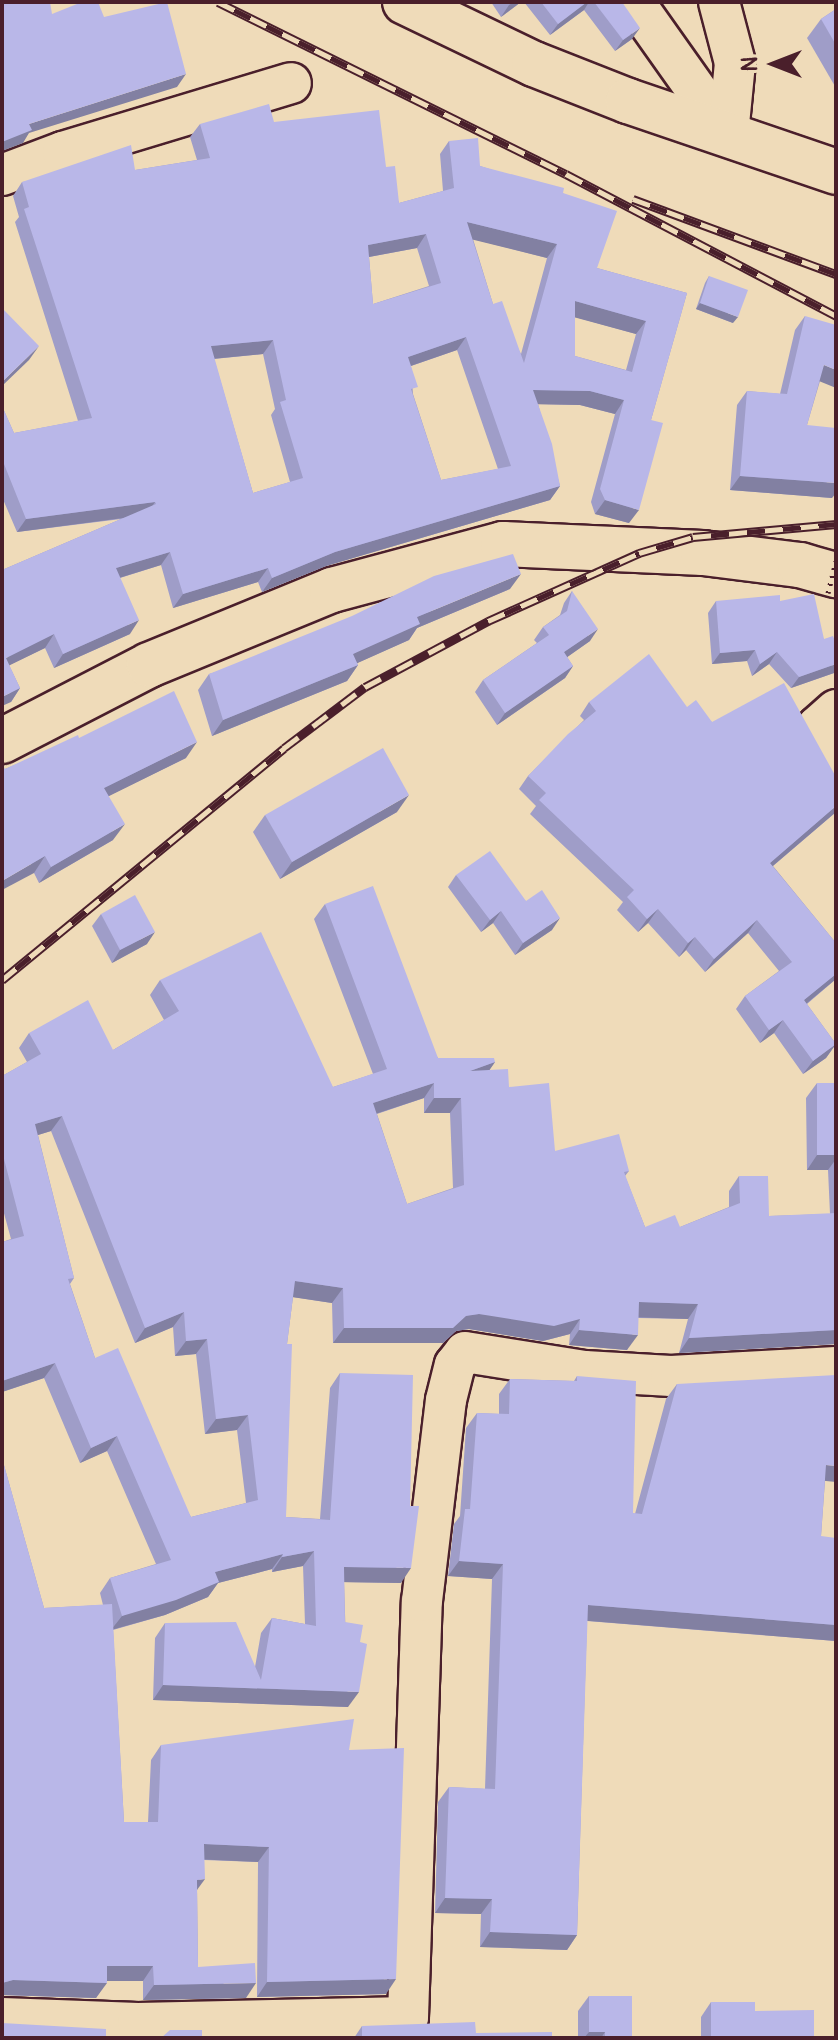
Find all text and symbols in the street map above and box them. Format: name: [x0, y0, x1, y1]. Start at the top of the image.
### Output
north arrow: [734, 24, 814, 104]
text: N: [736, 57, 764, 71]

